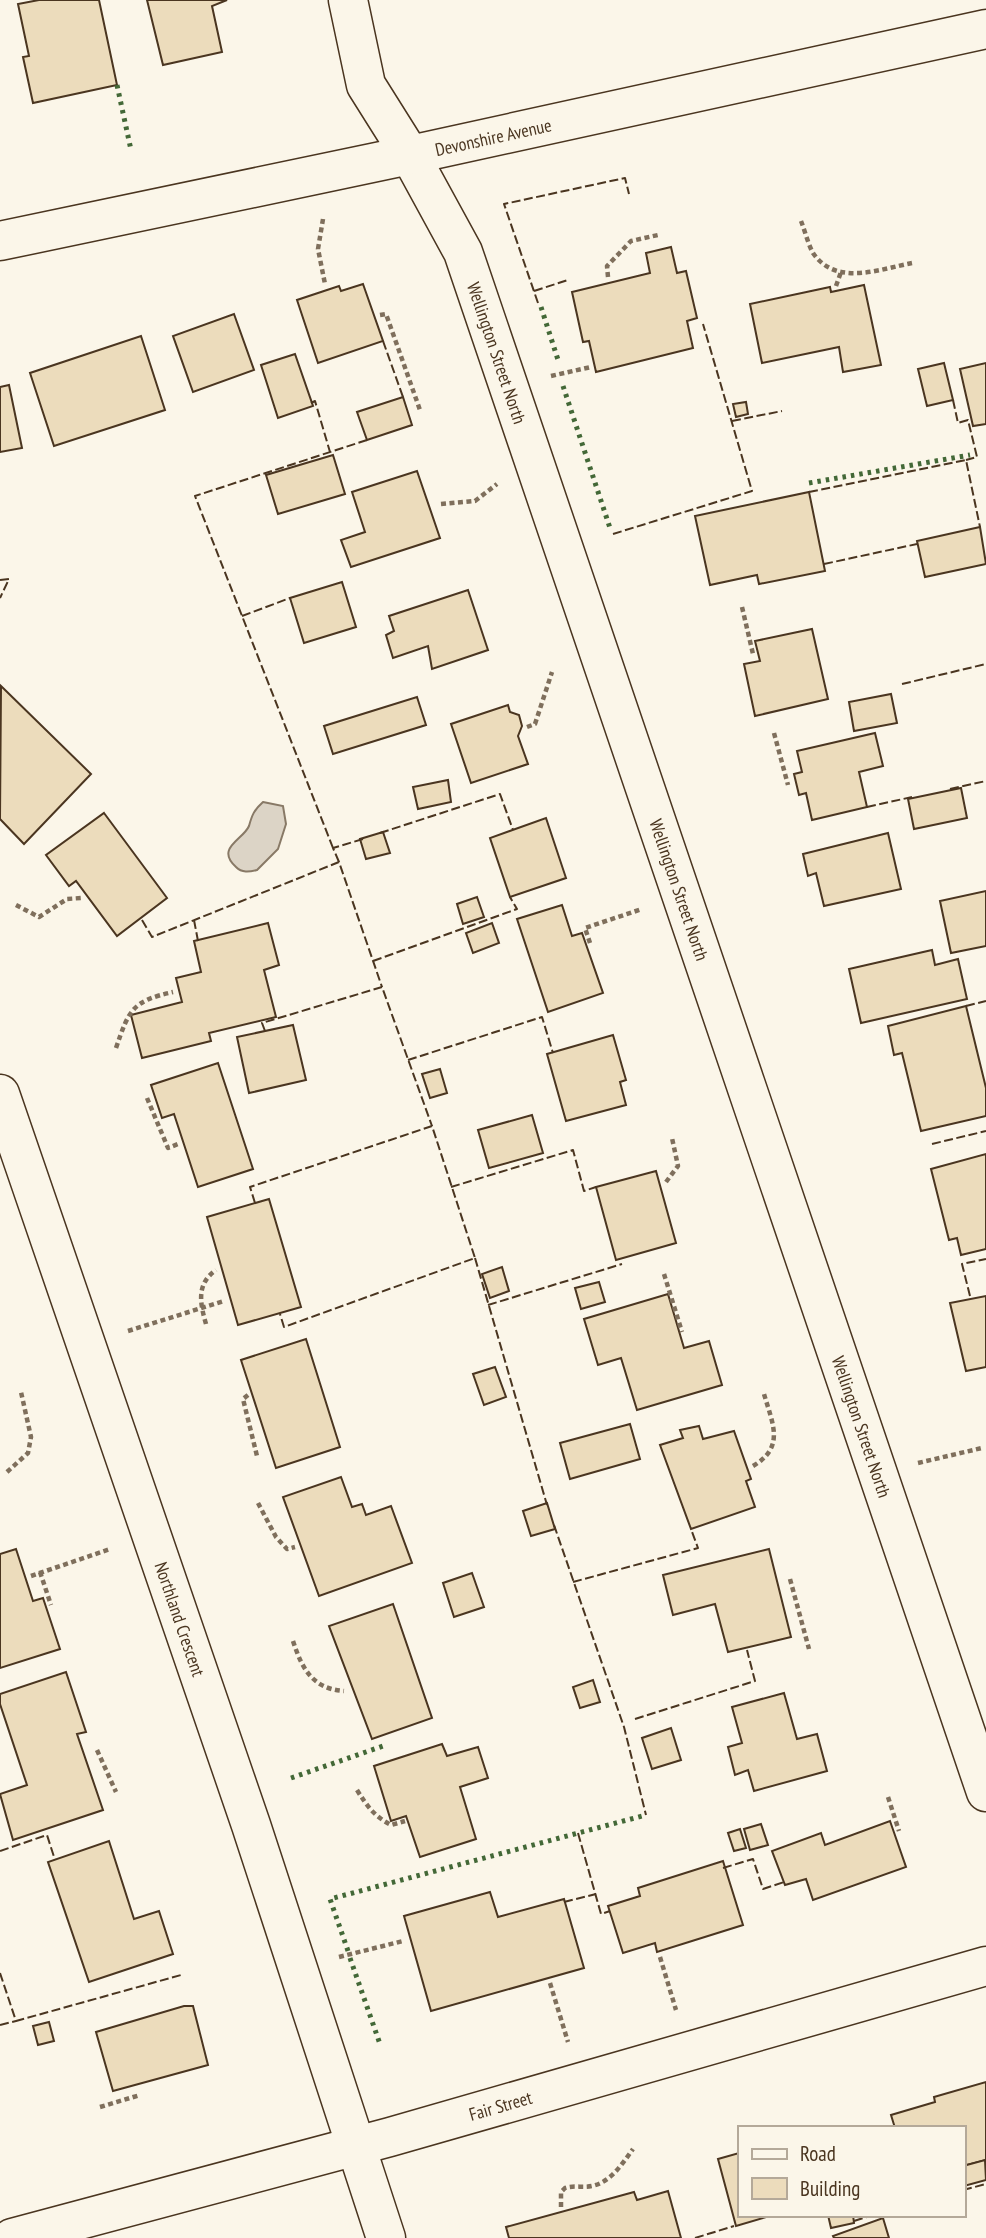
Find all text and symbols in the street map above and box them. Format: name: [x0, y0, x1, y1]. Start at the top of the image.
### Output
street label: Devonshire Avenue: [433, 113, 553, 161]
street label: Wellington Street North: [463, 279, 532, 427]
street label: Wellington Street North: [645, 816, 714, 963]
street label: Wellington Street North: [827, 1353, 897, 1500]
street label: Northland Crescent: [150, 1559, 211, 1679]
street label: Fair Street: [466, 2085, 535, 2125]
legend: [738, 2126, 965, 2217]
text: Road: [800, 2140, 836, 2167]
text: Building: [800, 2175, 860, 2202]

